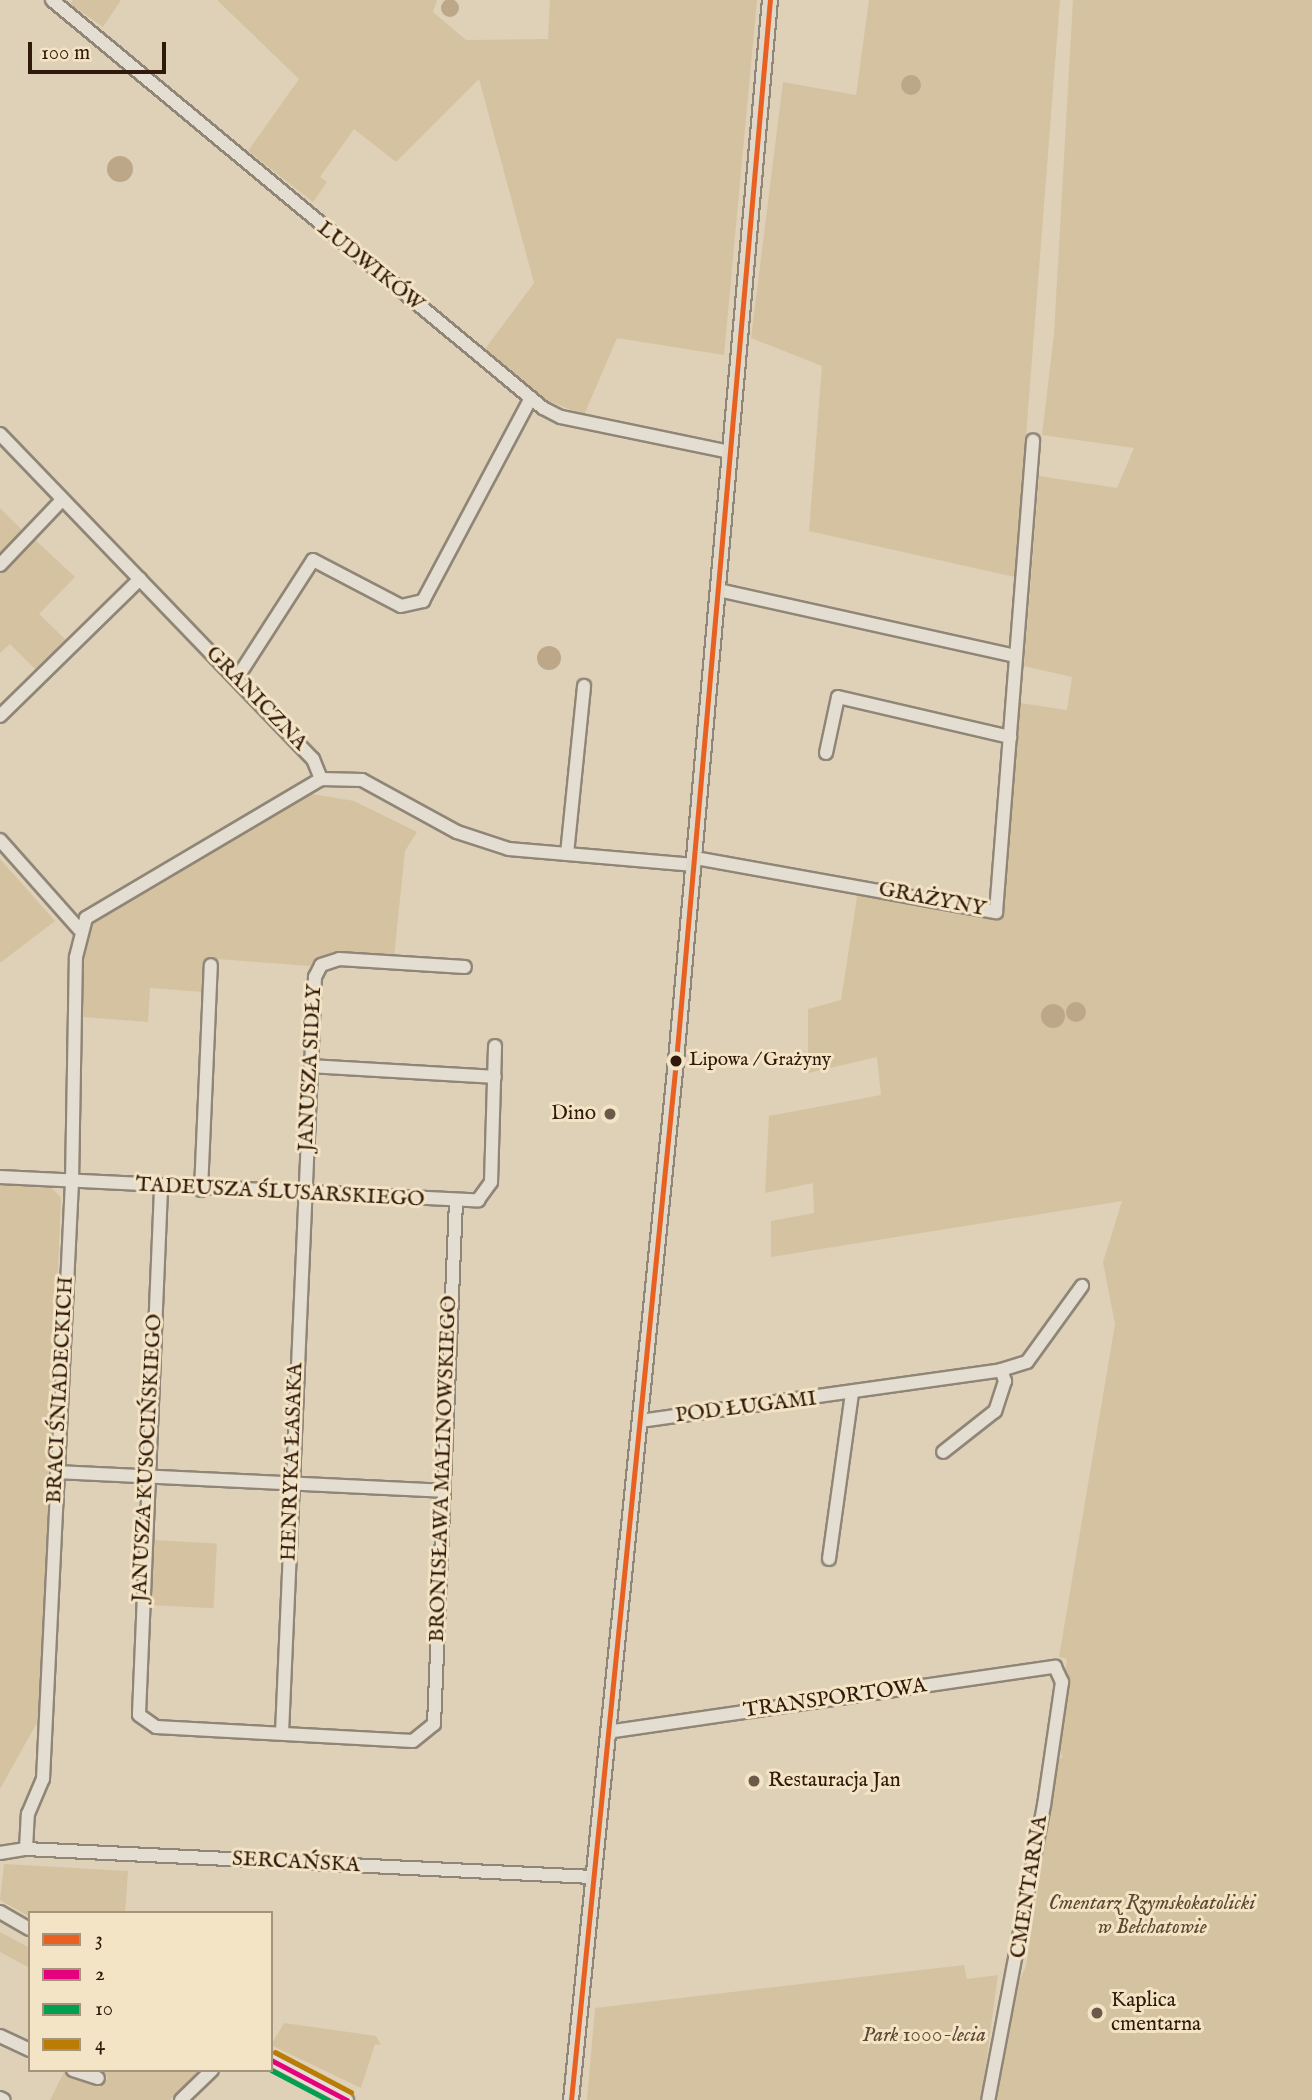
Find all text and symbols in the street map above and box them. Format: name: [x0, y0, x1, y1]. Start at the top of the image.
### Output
scale bar: [32, 28, 170, 72]
text: 100 m: [41, 40, 90, 67]
street label: LUDWIKÓW: [312, 216, 428, 318]
street label: GRANICZNA: [200, 642, 312, 756]
street label: GRAŻYNY: [876, 877, 988, 923]
street label: JANUSZA SIDŁY: [294, 984, 328, 1152]
place label: Lipowa / Grażyny: [689, 1050, 831, 1072]
marker: Lipowa / Grażyny: [669, 1054, 683, 1068]
place label: Dino: [551, 1101, 596, 1127]
marker: Dino: [602, 1106, 618, 1122]
street label: TADEUSZA ŚLUSARSKIEGO: [135, 1173, 425, 1213]
street label: BRACI ŚNIADECKICH: [42, 1276, 80, 1504]
street label: BRONISŁAWA MALINOWSKIEGO: [425, 1295, 463, 1643]
street label: JANUSZA KUSOCIŃSKIEGO: [128, 1313, 168, 1603]
street label: HENRYKA ŁASAKA: [277, 1362, 309, 1562]
street label: POD ŁUGAMI: [674, 1387, 818, 1429]
street label: TRANSPORTOWA: [742, 1674, 928, 1724]
place label: Restauracja Jan: [768, 1768, 901, 1794]
marker: Restauracja Jan: [746, 1773, 762, 1789]
street label: CMENTARNA: [1006, 1814, 1054, 1960]
street label: SERCAŃSKA: [231, 1847, 361, 1879]
park label: Cmentarz Rzymskokatolicki w Bełchatowie: [1049, 1891, 1255, 1941]
legend: [28, 1911, 273, 2072]
text: 3: [95, 1926, 103, 1953]
text: 2: [95, 1961, 105, 1988]
place label: Kaplica cmentarna: [1111, 1988, 1201, 2038]
text: 10: [95, 1996, 113, 2023]
marker: Kaplica cmentarna: [1089, 2005, 1105, 2021]
park label: Park 1000-lecia: [862, 2023, 986, 2049]
text: 4: [95, 2031, 105, 2058]

